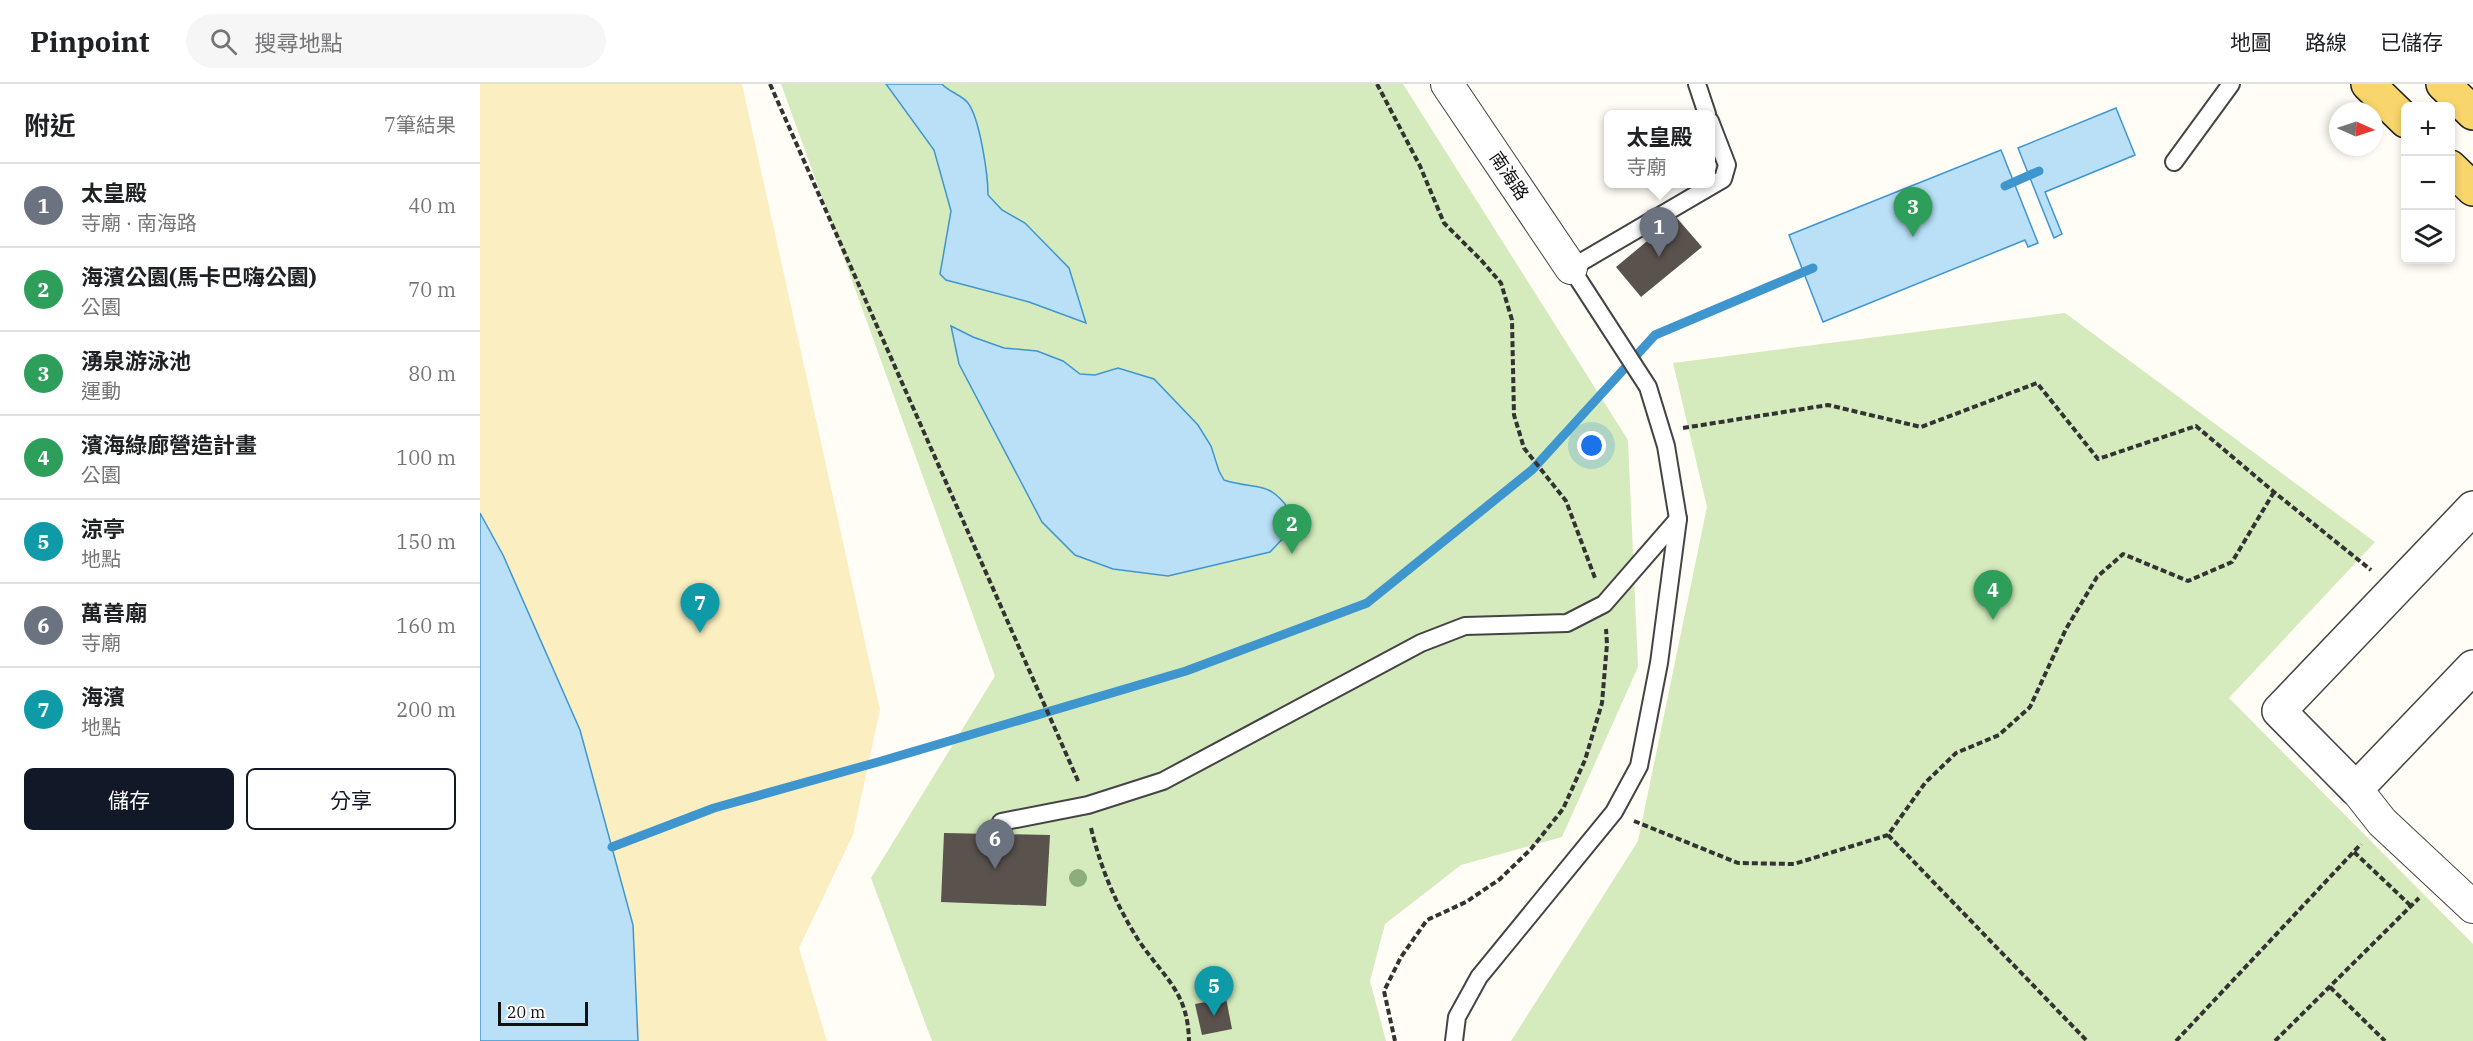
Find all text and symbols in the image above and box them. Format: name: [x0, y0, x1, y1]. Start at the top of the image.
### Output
search box: [186, 14, 606, 68]
text: Pinpoint: [30, 23, 150, 60]
icon: search: [207, 25, 240, 58]
text: 搜尋地點: [255, 28, 343, 57]
text: 地圖: [2230, 28, 2272, 56]
text: 路線: [2305, 28, 2347, 56]
text: 已儲存: [2380, 28, 2443, 56]
north arrow: [2329, 102, 2383, 156]
map controls: [2401, 102, 2455, 264]
button: +: [2401, 102, 2455, 156]
text: 附近: [24, 108, 76, 142]
popup: [1604, 110, 1715, 188]
text: 7筆結果: [384, 111, 456, 138]
text: 太皇殿: [1626, 122, 1693, 151]
street label: 南海路: [1485, 147, 1534, 205]
text: 寺廟: [1626, 153, 1666, 180]
button: −: [2401, 156, 2455, 210]
text: 太皇殿: [81, 178, 147, 207]
pin: 3: [1894, 188, 1932, 237]
text: 1: [38, 192, 50, 219]
text: 40 m: [408, 192, 456, 219]
pin: 1: [1640, 208, 1678, 257]
text: 寺廟 · 南海路: [81, 209, 197, 236]
button: layers: [2401, 210, 2455, 264]
text: 海濱公園(馬卡巴嗨公園): [81, 262, 317, 291]
text: 2: [38, 276, 50, 303]
text: 70 m: [408, 276, 456, 303]
text: 公園: [81, 293, 121, 320]
text: 湧泉游泳池: [81, 346, 191, 375]
text: 3: [38, 360, 50, 387]
text: 80 m: [408, 360, 456, 387]
text: 運動: [81, 377, 121, 404]
text: 濱海綠廊營造計畫: [81, 430, 257, 459]
your location: [1577, 431, 1606, 460]
text: 4: [38, 444, 50, 471]
text: 100 m: [396, 444, 456, 471]
text: 公園: [81, 461, 121, 488]
pin: 2: [1272, 504, 1312, 554]
text: 涼亭: [81, 514, 125, 543]
text: 5: [38, 528, 50, 555]
text: 150 m: [396, 528, 456, 555]
text: 地點: [81, 545, 121, 572]
pin: 4: [1974, 570, 2012, 620]
pin: 7: [680, 584, 720, 633]
text: 萬善廟: [81, 598, 147, 627]
text: 6: [38, 612, 50, 639]
text: 160 m: [396, 612, 456, 639]
text: 寺廟: [81, 629, 121, 656]
text: 海濱: [81, 682, 125, 711]
text: 7: [38, 696, 50, 723]
text: 200 m: [396, 696, 456, 723]
text: 地點: [81, 713, 121, 740]
button: 儲存: [24, 768, 234, 830]
button: 分享: [246, 768, 456, 830]
pin: 6: [976, 820, 1014, 869]
pin: 5: [1194, 966, 1234, 1016]
scale bar: [498, 999, 588, 1026]
text: 20 m: [507, 1002, 545, 1022]

